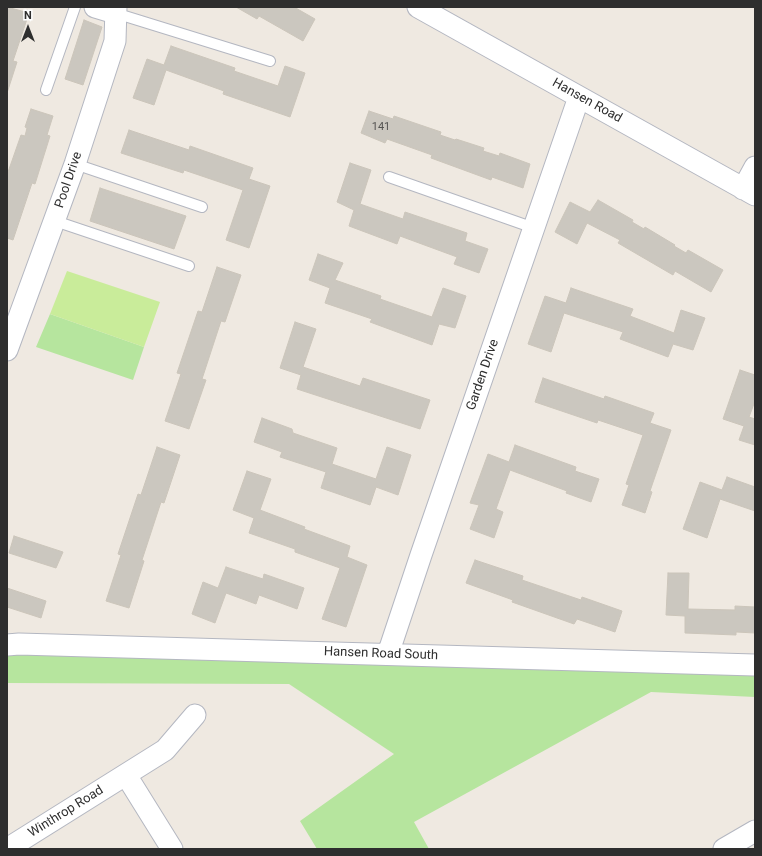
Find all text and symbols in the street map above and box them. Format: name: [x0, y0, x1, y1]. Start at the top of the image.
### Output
north arrow: [8, 8, 48, 48]
text: N: [24, 9, 32, 22]
street label: Hansen Road: [549, 75, 625, 127]
house number: 141: [372, 120, 390, 134]
street label: Pool Drive: [52, 150, 86, 210]
street label: Garden Drive: [464, 337, 502, 413]
street label: Hansen Road South: [324, 644, 438, 664]
street label: Winthrop Road: [26, 783, 106, 841]

